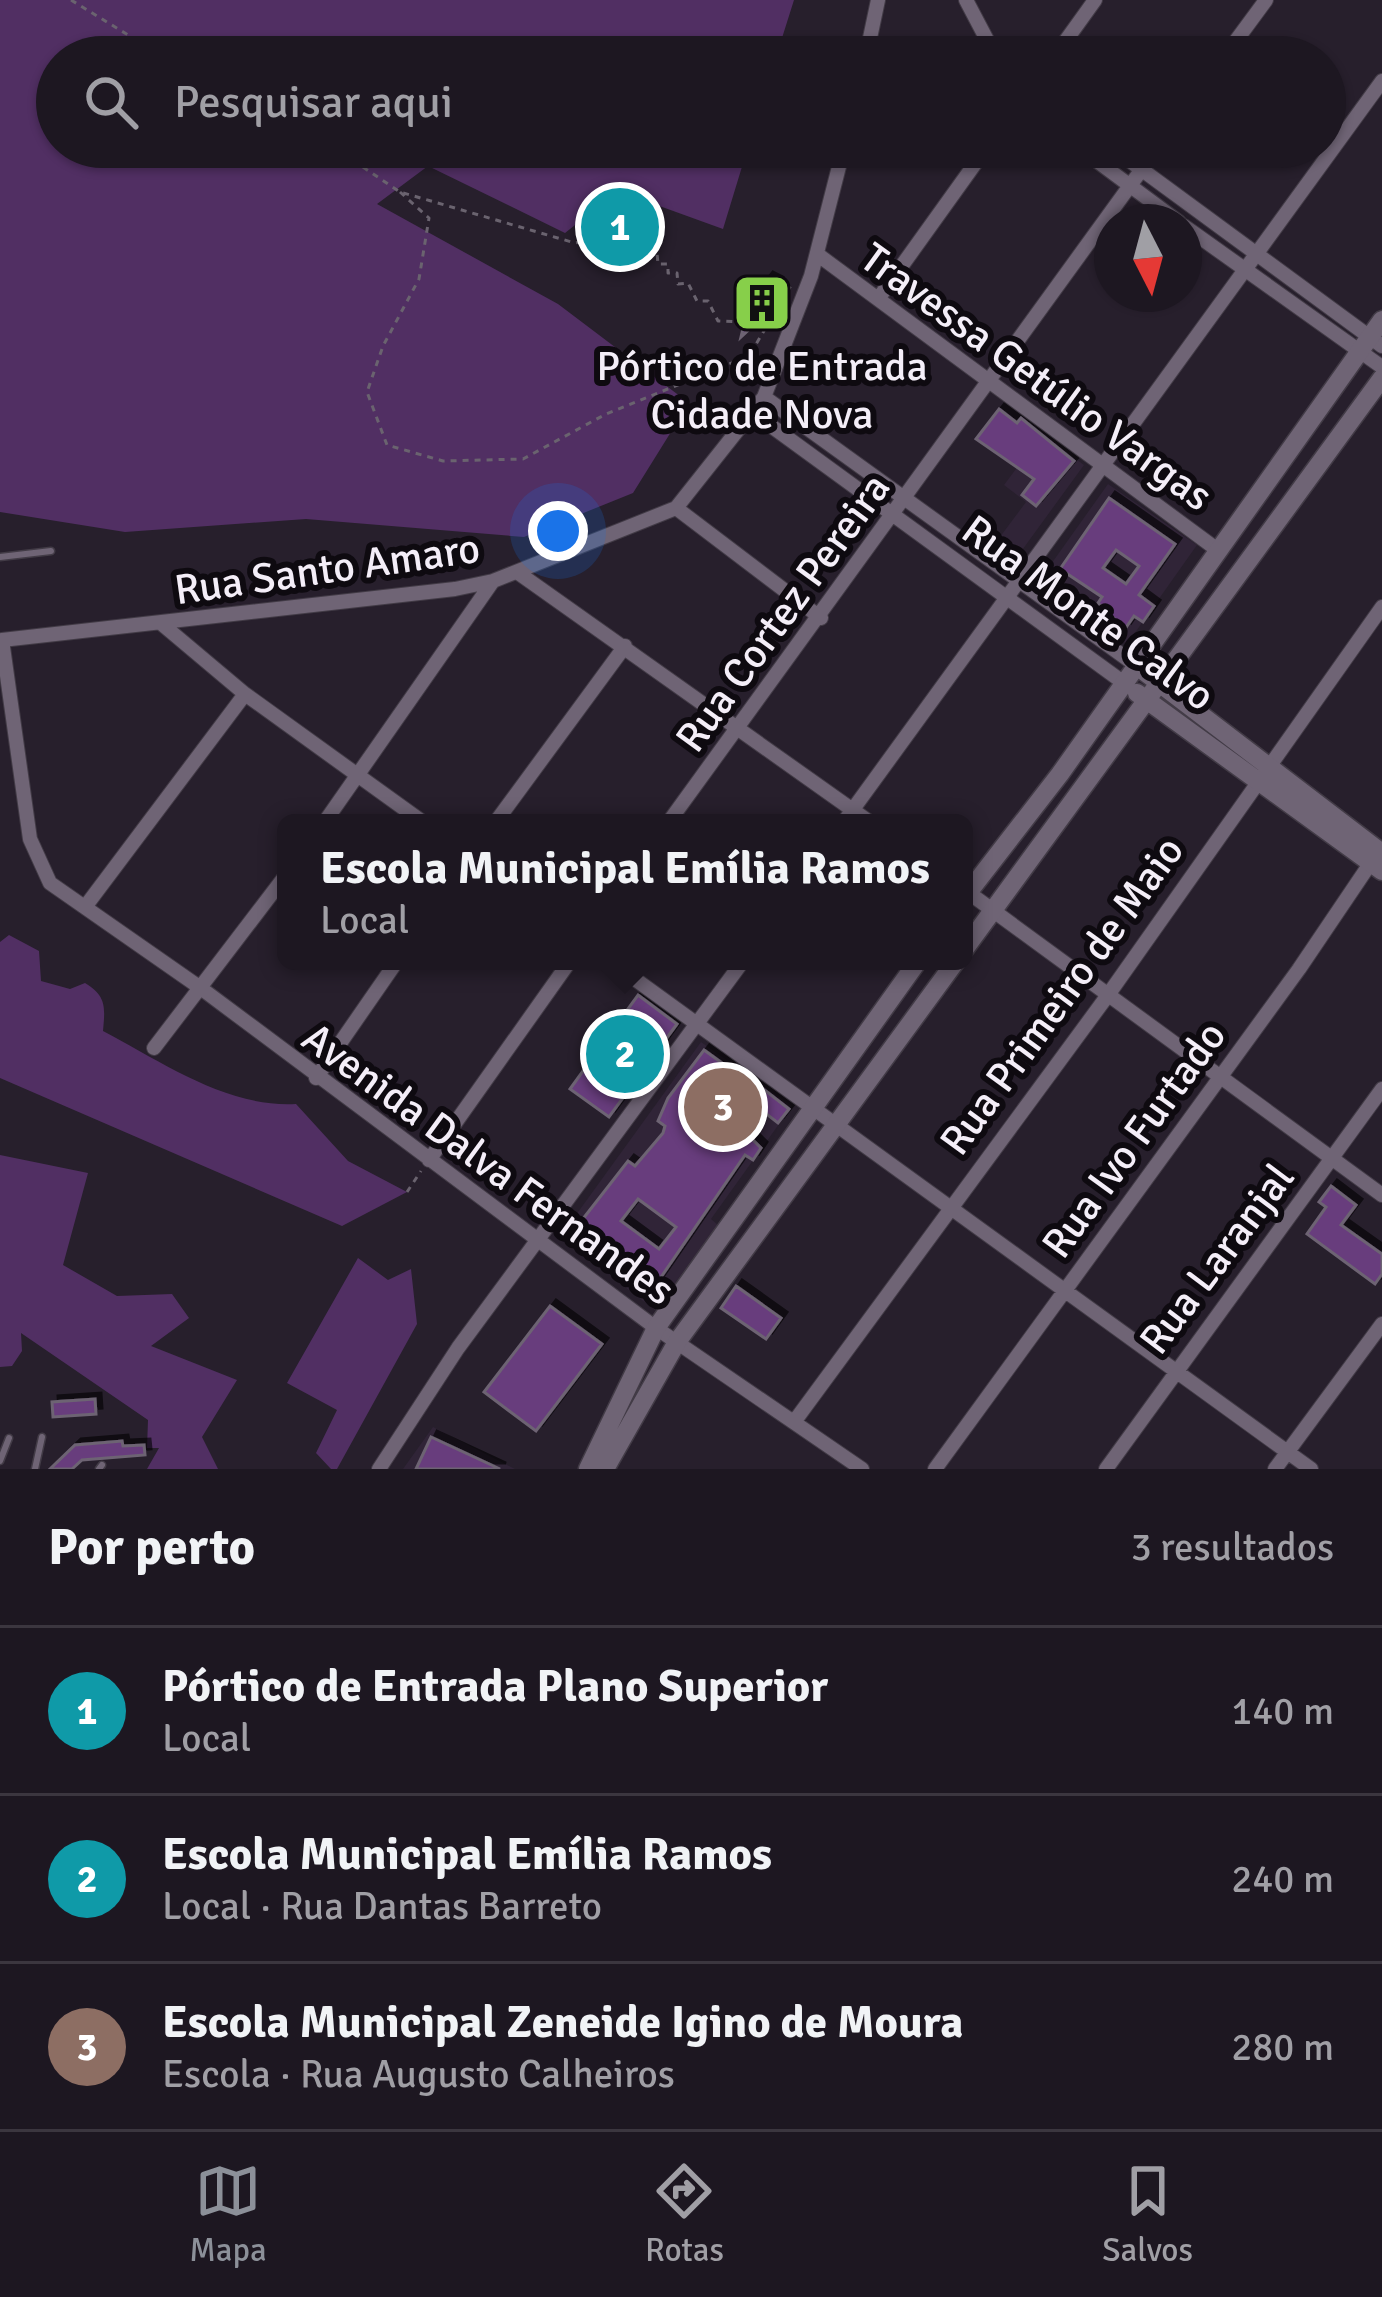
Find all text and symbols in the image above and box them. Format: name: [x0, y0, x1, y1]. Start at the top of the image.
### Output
search box: [36, 36, 1346, 168]
icon: search: [78, 69, 144, 135]
text: Pesquisar aqui: [174, 75, 453, 130]
pin: 1: [581, 182, 659, 272]
north arrow: [1094, 204, 1202, 312]
street label: Travessa Getúlio Vargas: [850, 232, 1222, 522]
building icon: Pórtico de Entrada Cidade Nova: [731, 272, 793, 334]
place label: Pórtico de Entrada Cidade Nova: [596, 341, 928, 440]
street label: Rua Cortez Pereira: [665, 464, 901, 762]
your location: [528, 501, 588, 561]
street label: Rua Monte Calvo: [952, 504, 1224, 722]
street label: Rua Santo Amaro: [171, 523, 483, 616]
popup: [277, 814, 973, 970]
street label: Rua Primeiro de Maio: [930, 827, 1195, 1165]
text: Escola Municipal Emília Ramos: [320, 841, 930, 896]
text: Local: [320, 896, 409, 944]
pin: 2: [586, 1009, 664, 1099]
street label: Avenida Dalva Fernandes: [292, 1012, 684, 1316]
street label: Rua Ivo Furtado: [1031, 1012, 1237, 1268]
pin: 3: [684, 1062, 762, 1152]
street label: Rua Laranjal: [1129, 1154, 1305, 1364]
text: Por perto: [48, 1516, 255, 1579]
text: 3 resultados: [1131, 1523, 1334, 1571]
text: Pórtico de Entrada Plano Superior: [162, 1659, 828, 1714]
text: 1: [76, 1687, 98, 1735]
text: 140 m: [1231, 1687, 1334, 1735]
text: Local: [162, 1714, 251, 1762]
text: Escola Municipal Emília Ramos: [162, 1827, 772, 1882]
text: 2: [76, 1855, 98, 1903]
text: 240 m: [1231, 1855, 1334, 1903]
text: Local · Rua Dantas Barreto: [162, 1882, 602, 1930]
text: Escola Municipal Zeneide Igino de Moura: [162, 1995, 963, 2050]
text: 3: [76, 2023, 98, 2071]
text: 280 m: [1231, 2023, 1334, 2071]
text: Escola · Rua Augusto Calheiros: [162, 2050, 675, 2098]
tab: Mapa: [189, 2158, 267, 2271]
tab: Rotas: [645, 2158, 724, 2271]
tab: Salvos: [1102, 2158, 1193, 2271]

